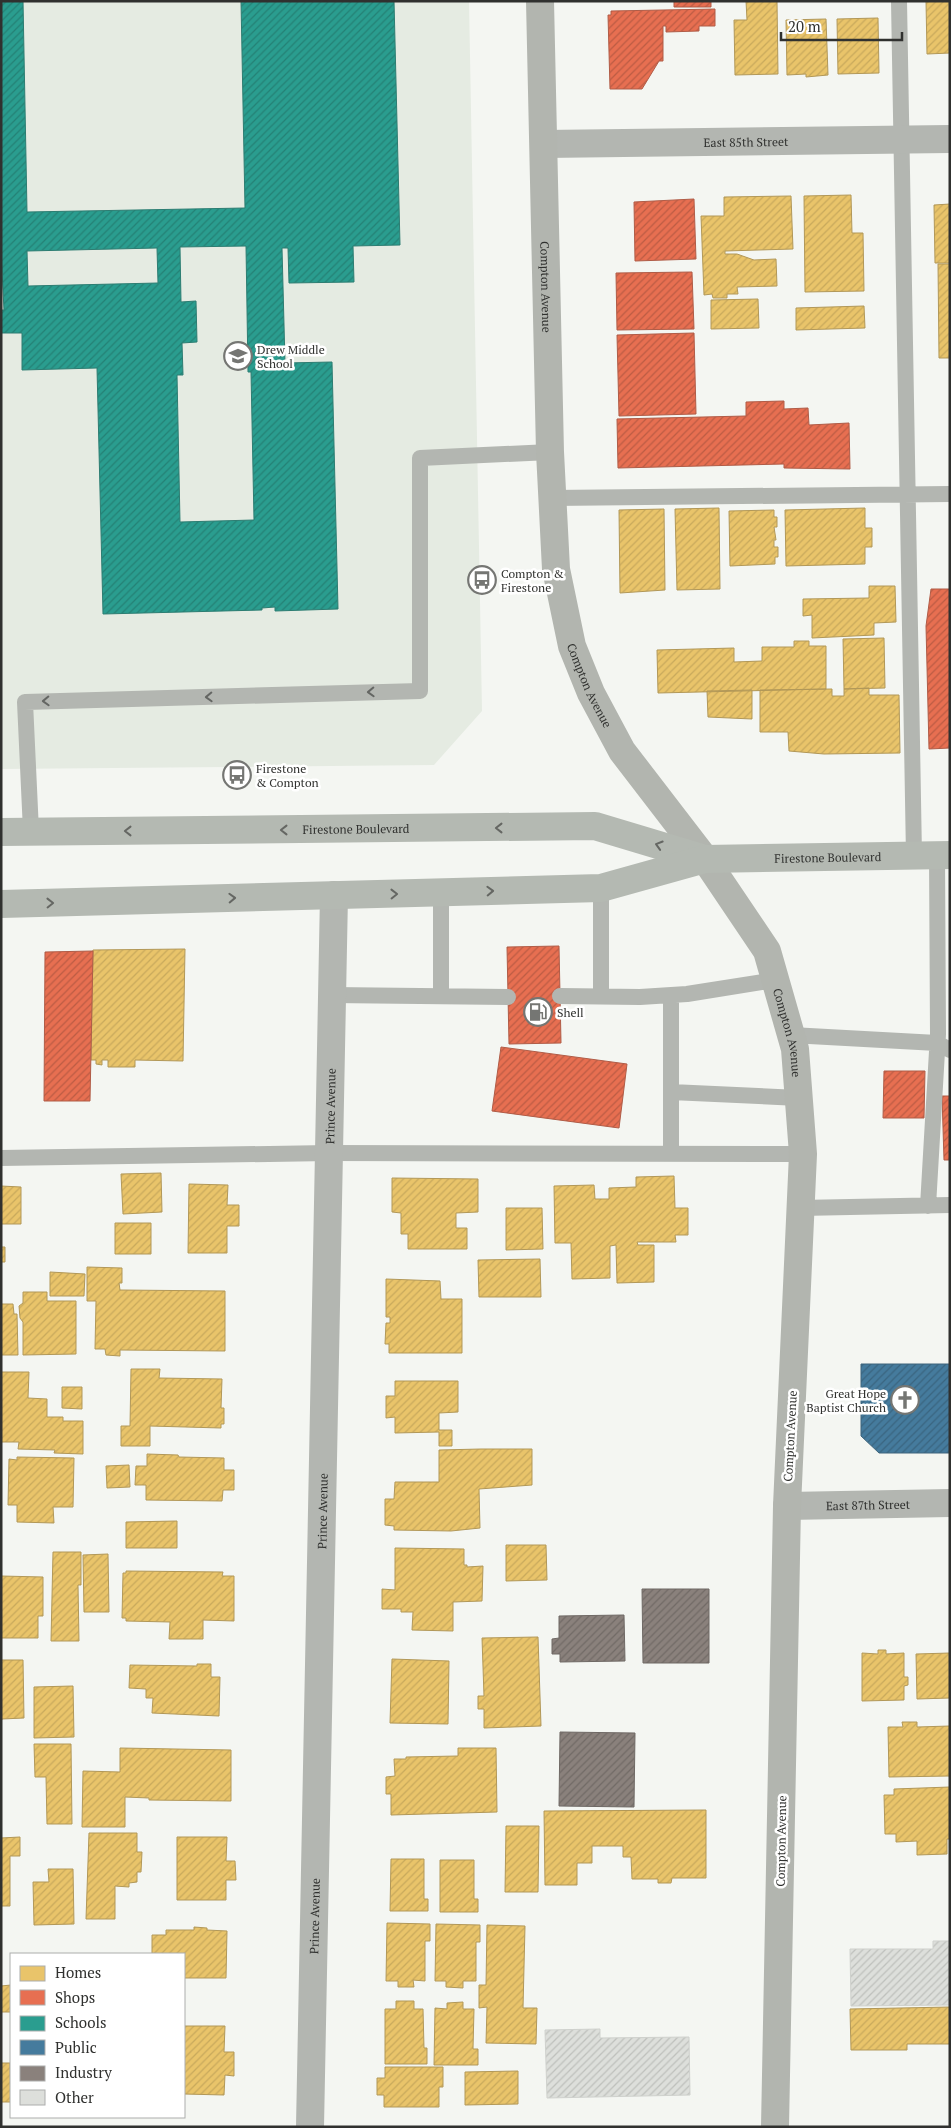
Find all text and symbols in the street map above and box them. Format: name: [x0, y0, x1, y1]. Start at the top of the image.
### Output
scale bar: [781, 10, 902, 42]
text: 20 m: [788, 16, 821, 36]
street label: East 85th Street: [703, 133, 789, 150]
street label: Compton Avenue: [538, 241, 555, 333]
school or university icon: Drew Middle School: [223, 341, 253, 371]
place label: Drew Middle School: [257, 342, 325, 371]
bus stop icon: Compton & Firestone: [467, 565, 497, 595]
place label: Compton & Firestone: [501, 566, 564, 595]
street label: Compton Avenue: [564, 641, 616, 730]
one-way arrow: [367, 687, 375, 697]
one-way arrow: [205, 691, 213, 702]
one-way arrow: [42, 696, 50, 706]
bus stop icon: Firestone & Compton: [222, 760, 252, 790]
place label: Firestone & Compton: [256, 761, 319, 790]
street label: Firestone Boulevard: [302, 820, 410, 836]
one-way arrow: [495, 823, 502, 833]
one-way arrow: [280, 825, 288, 835]
one-way arrow: [124, 826, 132, 836]
one-way arrow: [655, 841, 663, 851]
street label: Firestone Boulevard: [774, 849, 882, 865]
one-way arrow: [486, 886, 494, 897]
one-way arrow: [391, 889, 399, 899]
one-way arrow: [228, 893, 236, 903]
one-way arrow: [46, 897, 54, 908]
street label: Compton Avenue: [770, 986, 805, 1078]
fuel station icon: Shell: [523, 997, 553, 1027]
place label: Shell: [557, 1005, 584, 1020]
street label: Prince Avenue: [322, 1068, 338, 1144]
church icon: Great Hope Baptist Church: [890, 1385, 920, 1415]
place label: Great Hope Baptist Church: [806, 1386, 886, 1415]
street label: Compton Avenue: [780, 1390, 800, 1482]
street label: Prince Avenue: [314, 1473, 330, 1549]
street label: East 87th Street: [826, 1496, 911, 1513]
street label: Compton Avenue: [773, 1795, 789, 1887]
street label: Prince Avenue: [306, 1878, 322, 1954]
legend: [10, 1953, 185, 2118]
text: Homes: [55, 1962, 101, 1982]
text: Shops: [55, 1987, 95, 2007]
text: Schools: [55, 2012, 106, 2032]
text: Public: [55, 2037, 97, 2057]
text: Industry: [55, 2062, 112, 2082]
text: Other: [55, 2087, 94, 2107]

